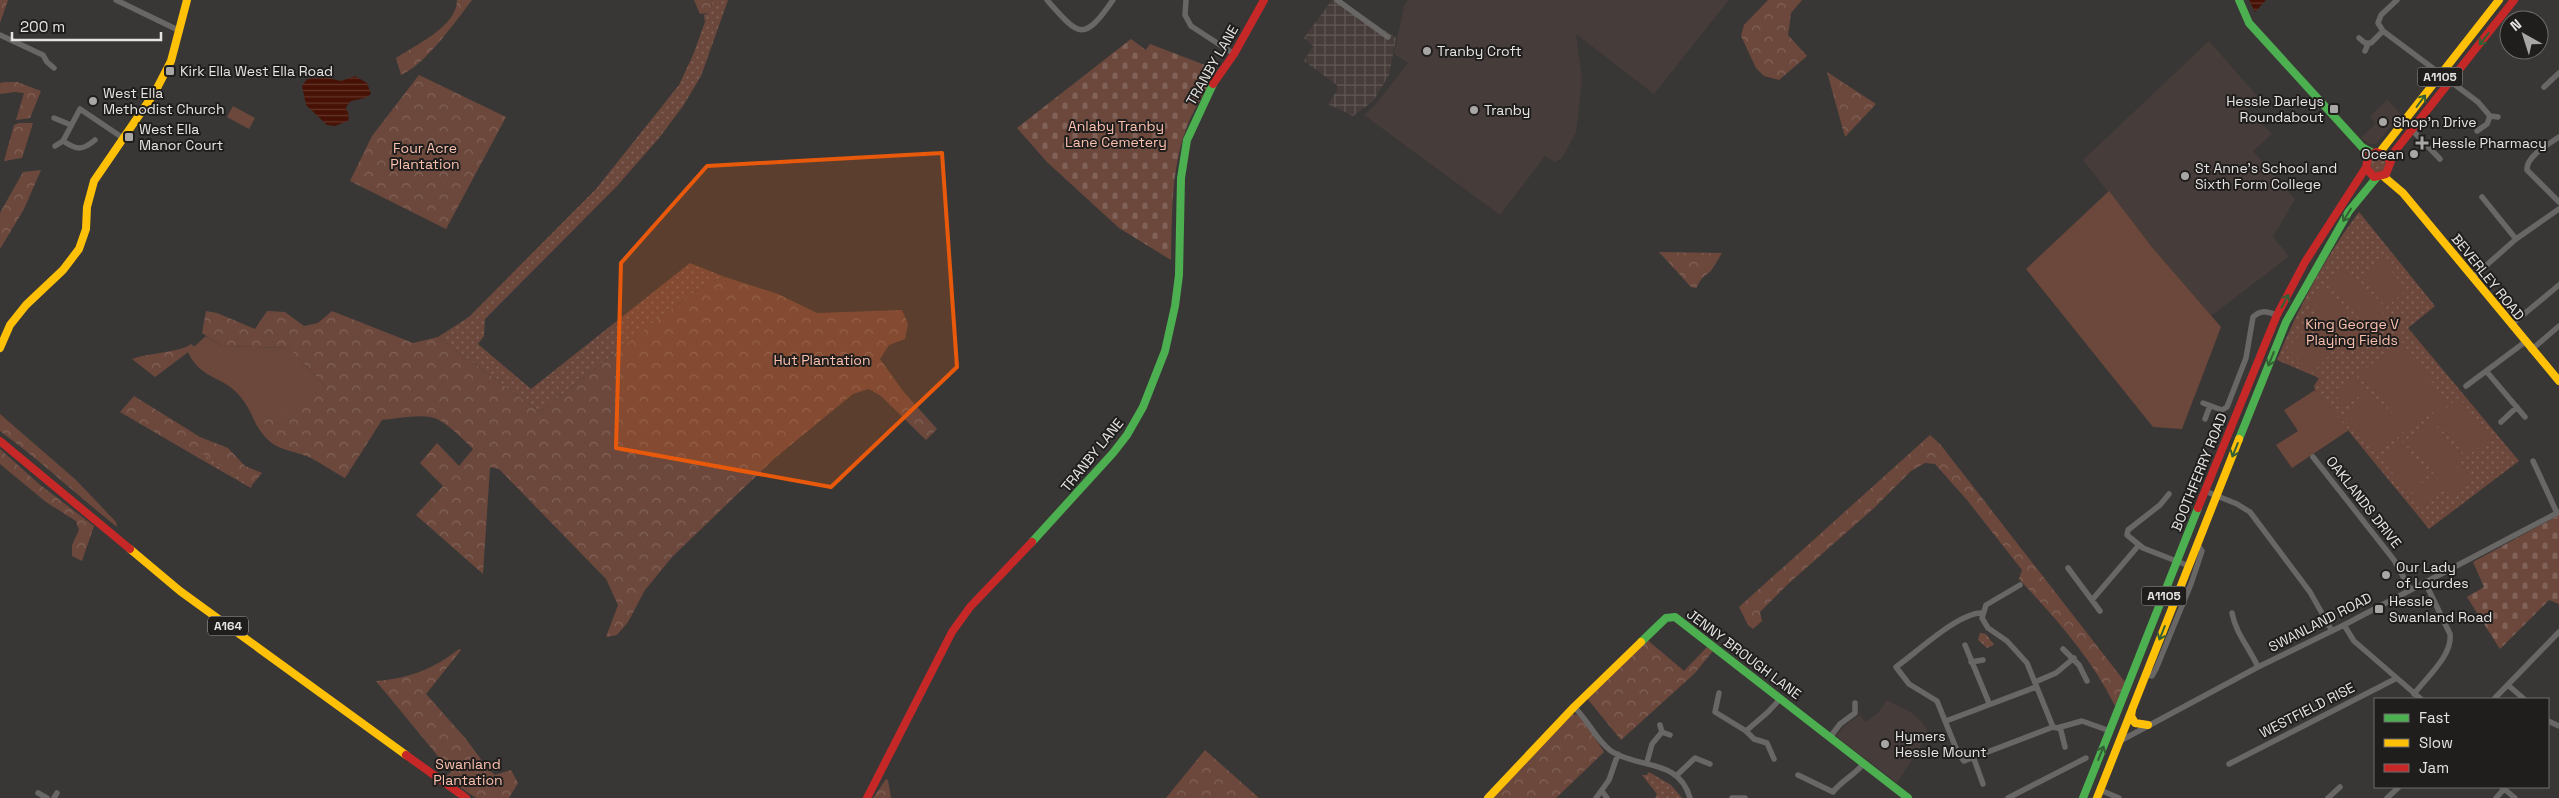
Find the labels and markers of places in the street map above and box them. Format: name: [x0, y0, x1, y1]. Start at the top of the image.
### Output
place label: Tranby Croft: [1437, 42, 1522, 60]
marker: Tranby Croft: [1421, 45, 1433, 57]
place label: Kirk Ella West Ella Road: [180, 62, 333, 80]
marker: Kirk Ella West Ella Road: [164, 65, 176, 77]
place label: West Ella Methodist Church: [103, 84, 225, 118]
place label: Hessle Darleys Roundabout: [2226, 92, 2324, 126]
marker: West Ella Methodist Church: [87, 95, 99, 107]
place label: Tranby: [1484, 101, 1530, 119]
marker: Hessle Darleys Roundabout: [2328, 103, 2340, 115]
marker: Tranby: [1468, 104, 1480, 116]
place label: Shop'n Drive: [2393, 113, 2477, 131]
marker: Shop'n Drive: [2377, 116, 2389, 128]
place label: West Ella Manor Court: [139, 120, 223, 154]
marker: West Ella Manor Court: [123, 131, 135, 143]
place label: Hessle Pharmacy: [2432, 134, 2547, 152]
marker: Hessle Pharmacy: [2416, 137, 2428, 149]
place label: Ocean: [2361, 145, 2404, 163]
marker: Ocean: [2408, 148, 2420, 160]
place label: St Anne's School and Sixth Form College: [2195, 159, 2337, 193]
marker: St Anne's School and Sixth Form College: [2179, 170, 2191, 182]
place label: Our Lady of Lourdes: [2396, 558, 2469, 592]
marker: Our Lady of Lourdes: [2380, 569, 2392, 581]
place label: Hessle Swanland Road: [2389, 592, 2492, 626]
marker: Hessle Swanland Road: [2373, 603, 2385, 615]
place label: Hymers Hessle Mount: [1895, 727, 1987, 761]
marker: Hymers Hessle Mount: [1879, 738, 1891, 750]

